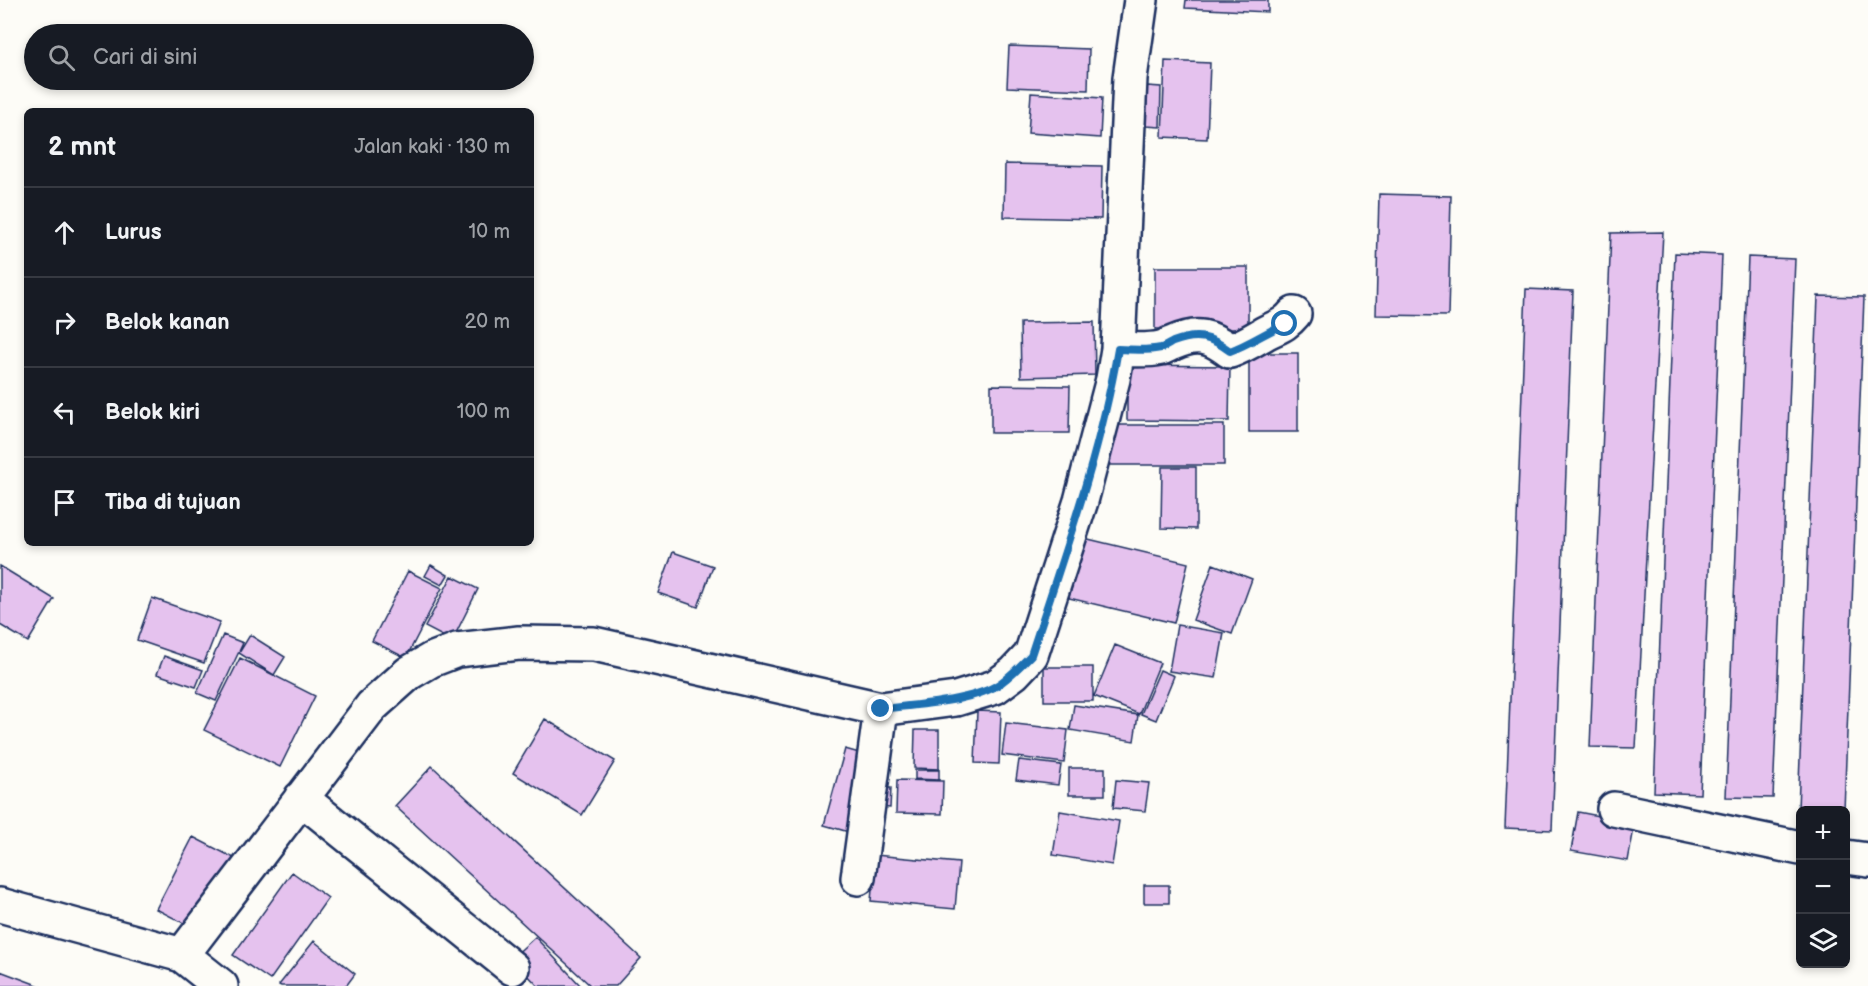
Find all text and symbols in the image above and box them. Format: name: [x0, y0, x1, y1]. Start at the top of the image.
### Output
search box: [24, 24, 534, 90]
icon: search: [45, 41, 78, 74]
text: Cari di sini: [93, 44, 197, 71]
text: 2 mnt: [48, 132, 116, 163]
text: Jalan kaki · 130 m: [354, 135, 510, 159]
icon: ahead: [48, 216, 81, 249]
text: Lurus: [105, 219, 161, 246]
text: 10 m: [469, 220, 510, 244]
icon: right: [48, 306, 81, 339]
text: Belok kanan: [105, 309, 230, 336]
text: 20 m: [465, 310, 510, 334]
route start: [1271, 310, 1297, 336]
icon: left: [48, 396, 81, 429]
text: Belok kiri: [105, 399, 200, 426]
text: 100 m: [457, 400, 510, 424]
icon: arrive: [48, 486, 81, 519]
text: Tiba di tujuan: [105, 489, 241, 516]
route end: [867, 695, 893, 721]
map controls: [1796, 806, 1850, 968]
button: +: [1796, 806, 1850, 860]
button: −: [1796, 860, 1850, 914]
button: layers: [1796, 914, 1850, 968]

